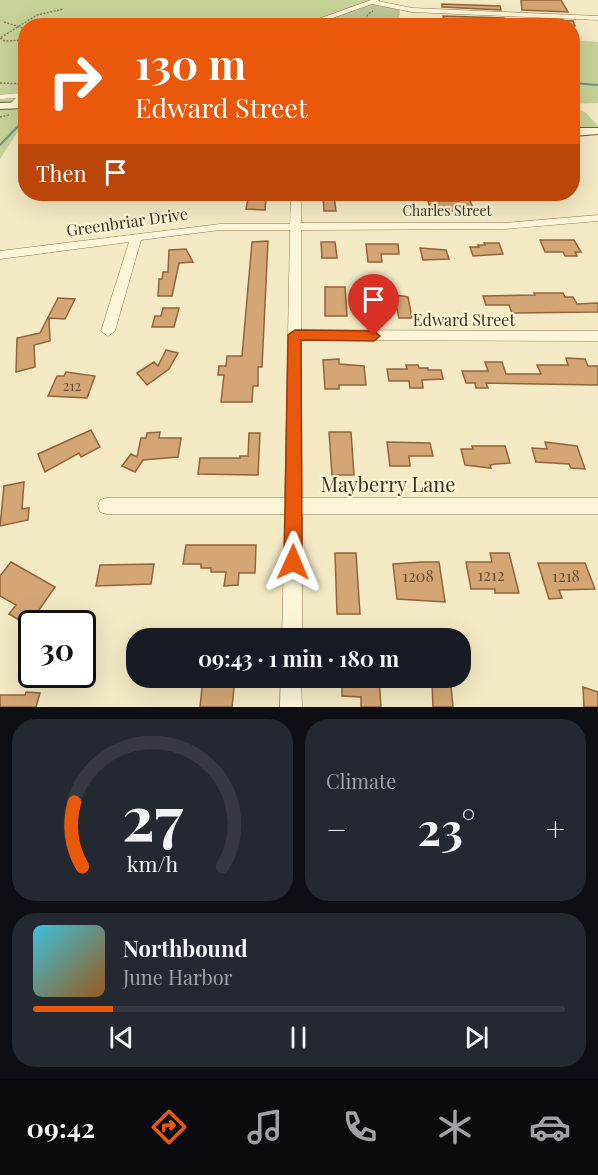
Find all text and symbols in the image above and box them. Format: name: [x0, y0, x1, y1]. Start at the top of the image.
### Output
text: 130 m: [135, 35, 246, 91]
icon: right: [36, 42, 114, 120]
text: Edward Street: [135, 89, 308, 125]
icon: arrive: [99, 156, 132, 189]
text: Then: [36, 158, 87, 188]
street label: Charles Street: [402, 201, 493, 220]
street label: Greenbriar Drive: [65, 203, 189, 240]
pin: [348, 274, 399, 336]
icon: arrive: [357, 283, 390, 316]
street label: Edward Street: [413, 309, 515, 330]
house number: 212: [63, 376, 82, 395]
street label: Mayberry Lane: [321, 470, 455, 497]
position arrow: [261, 530, 325, 594]
house number: 1212: [477, 564, 505, 585]
house number: 1208: [402, 565, 434, 586]
house number: 1218: [552, 565, 580, 586]
speed limit sign: 30: [18, 610, 96, 688]
text: 09:43 · 1 min · 180 m: [198, 643, 399, 673]
text: Climate: [326, 767, 396, 794]
text: 27: [122, 773, 184, 857]
text: 23°: [417, 797, 476, 857]
text: −: [326, 806, 347, 850]
text: +: [546, 806, 565, 850]
text: km/h: [127, 849, 179, 877]
text: Northbound: [123, 933, 248, 963]
text: June Harbor: [123, 963, 233, 990]
icon: previous: [105, 1021, 138, 1054]
icon: pause: [282, 1021, 315, 1054]
icon: next: [460, 1021, 493, 1054]
icon: directions: [148, 1106, 190, 1148]
icon: music: [244, 1106, 286, 1148]
icon: phone: [339, 1106, 381, 1148]
icon: climate: [434, 1106, 476, 1148]
icon: car: [529, 1106, 571, 1148]
text: 09:42: [27, 1109, 95, 1145]

